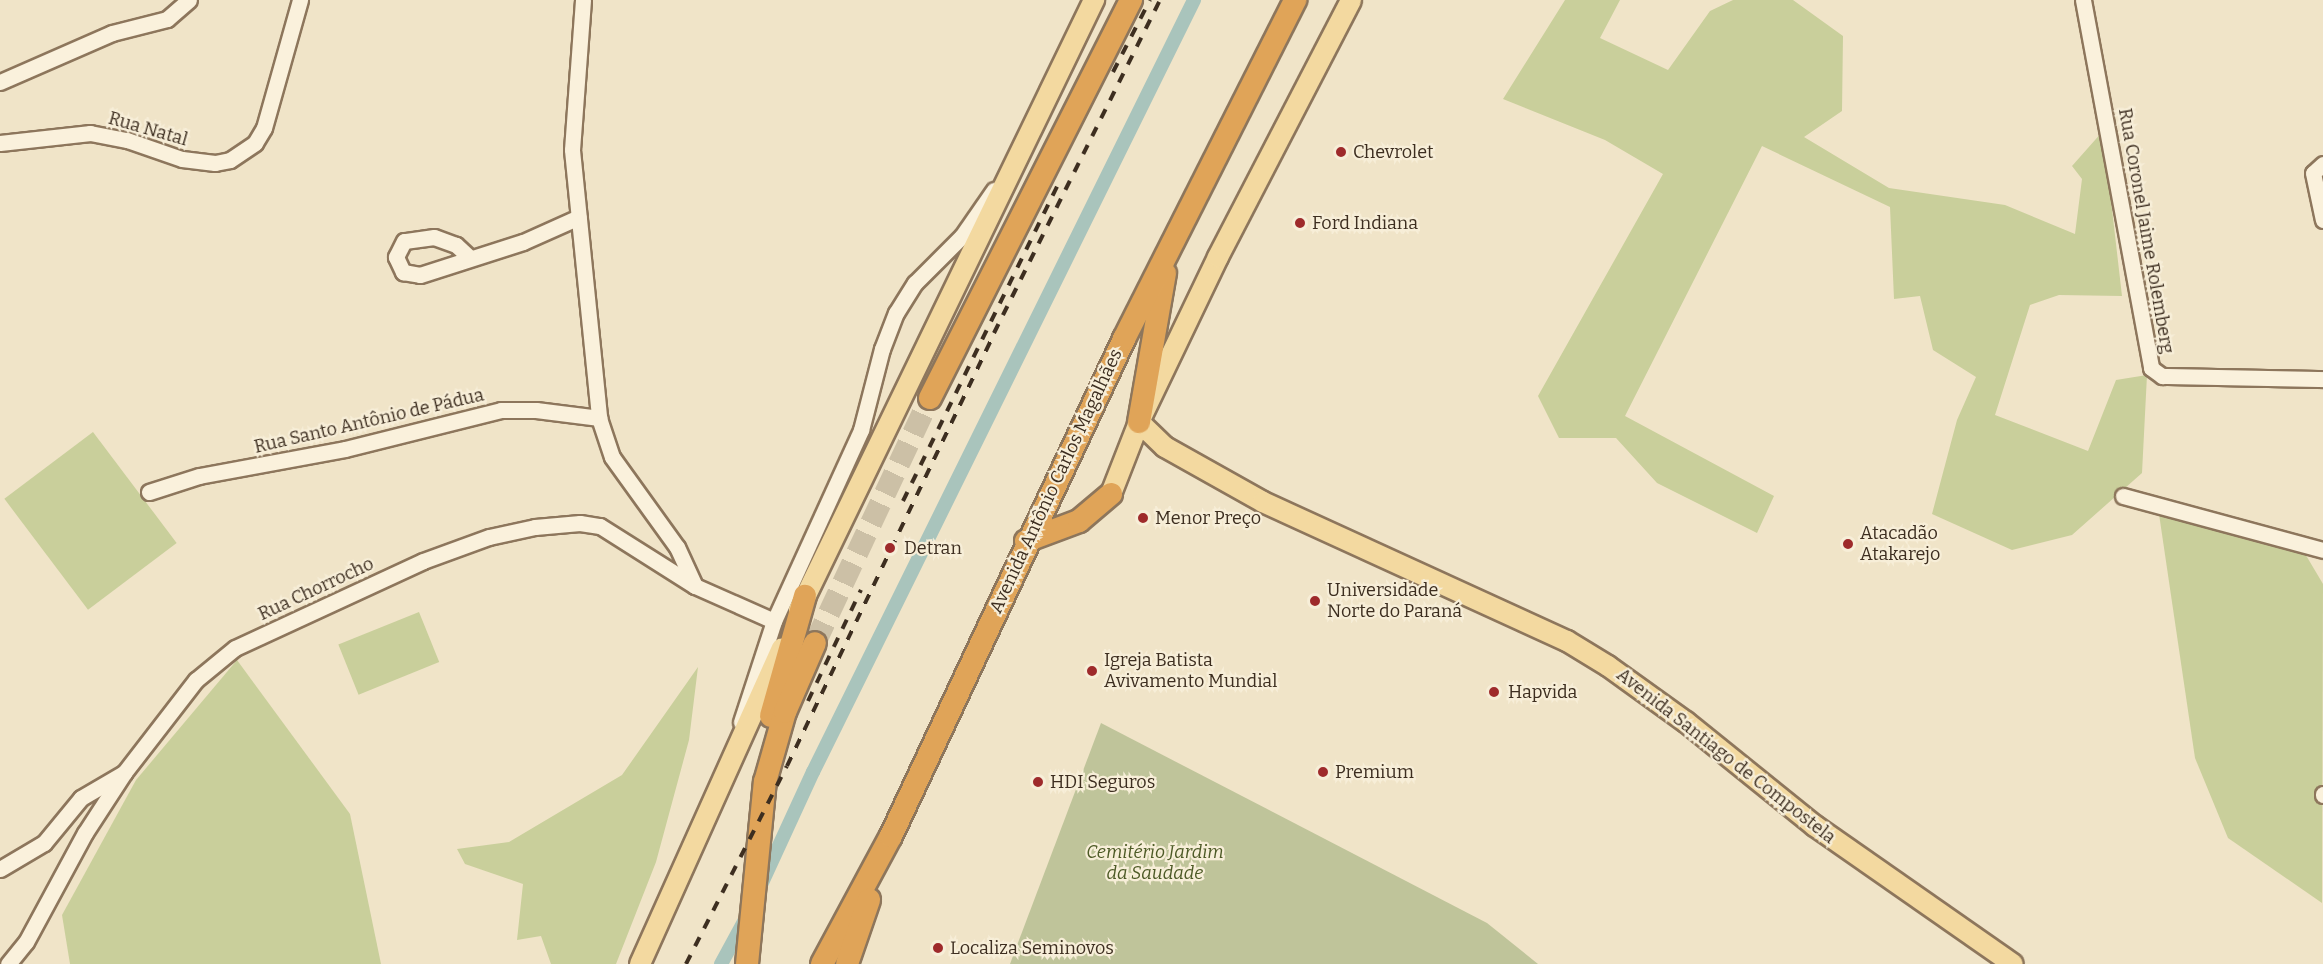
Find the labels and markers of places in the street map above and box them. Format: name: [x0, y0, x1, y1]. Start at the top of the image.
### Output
place label: Chevrolet: [1353, 141, 1434, 163]
marker: Chevrolet: [1334, 145, 1348, 159]
place label: Ford Indiana: [1312, 212, 1418, 234]
marker: Ford Indiana: [1293, 216, 1307, 230]
place label: Menor Preço: [1155, 507, 1261, 529]
marker: Menor Preço: [1136, 511, 1150, 525]
place label: Atacadão Atakarejo: [1860, 523, 1940, 566]
place label: Detran: [904, 537, 962, 559]
marker: Atacadão Atakarejo: [1841, 537, 1855, 551]
marker: Detran: [881, 539, 899, 557]
place label: Universidade Norte do Paraná: [1327, 580, 1462, 622]
marker: Universidade Norte do Paraná: [1308, 594, 1322, 608]
place label: Igreja Batista Avivamento Mundial: [1104, 650, 1277, 692]
marker: Igreja Batista Avivamento Mundial: [1085, 664, 1099, 678]
place label: Hapvida: [1508, 681, 1577, 703]
marker: Hapvida: [1485, 683, 1503, 701]
place label: Premium: [1335, 761, 1414, 783]
marker: Premium: [1316, 765, 1330, 779]
place label: HDI Seguros: [1050, 771, 1155, 793]
marker: HDI Seguros: [1031, 775, 1045, 789]
place label: Localiza Seminovos: [950, 937, 1114, 959]
marker: Localiza Seminovos: [931, 941, 945, 955]

